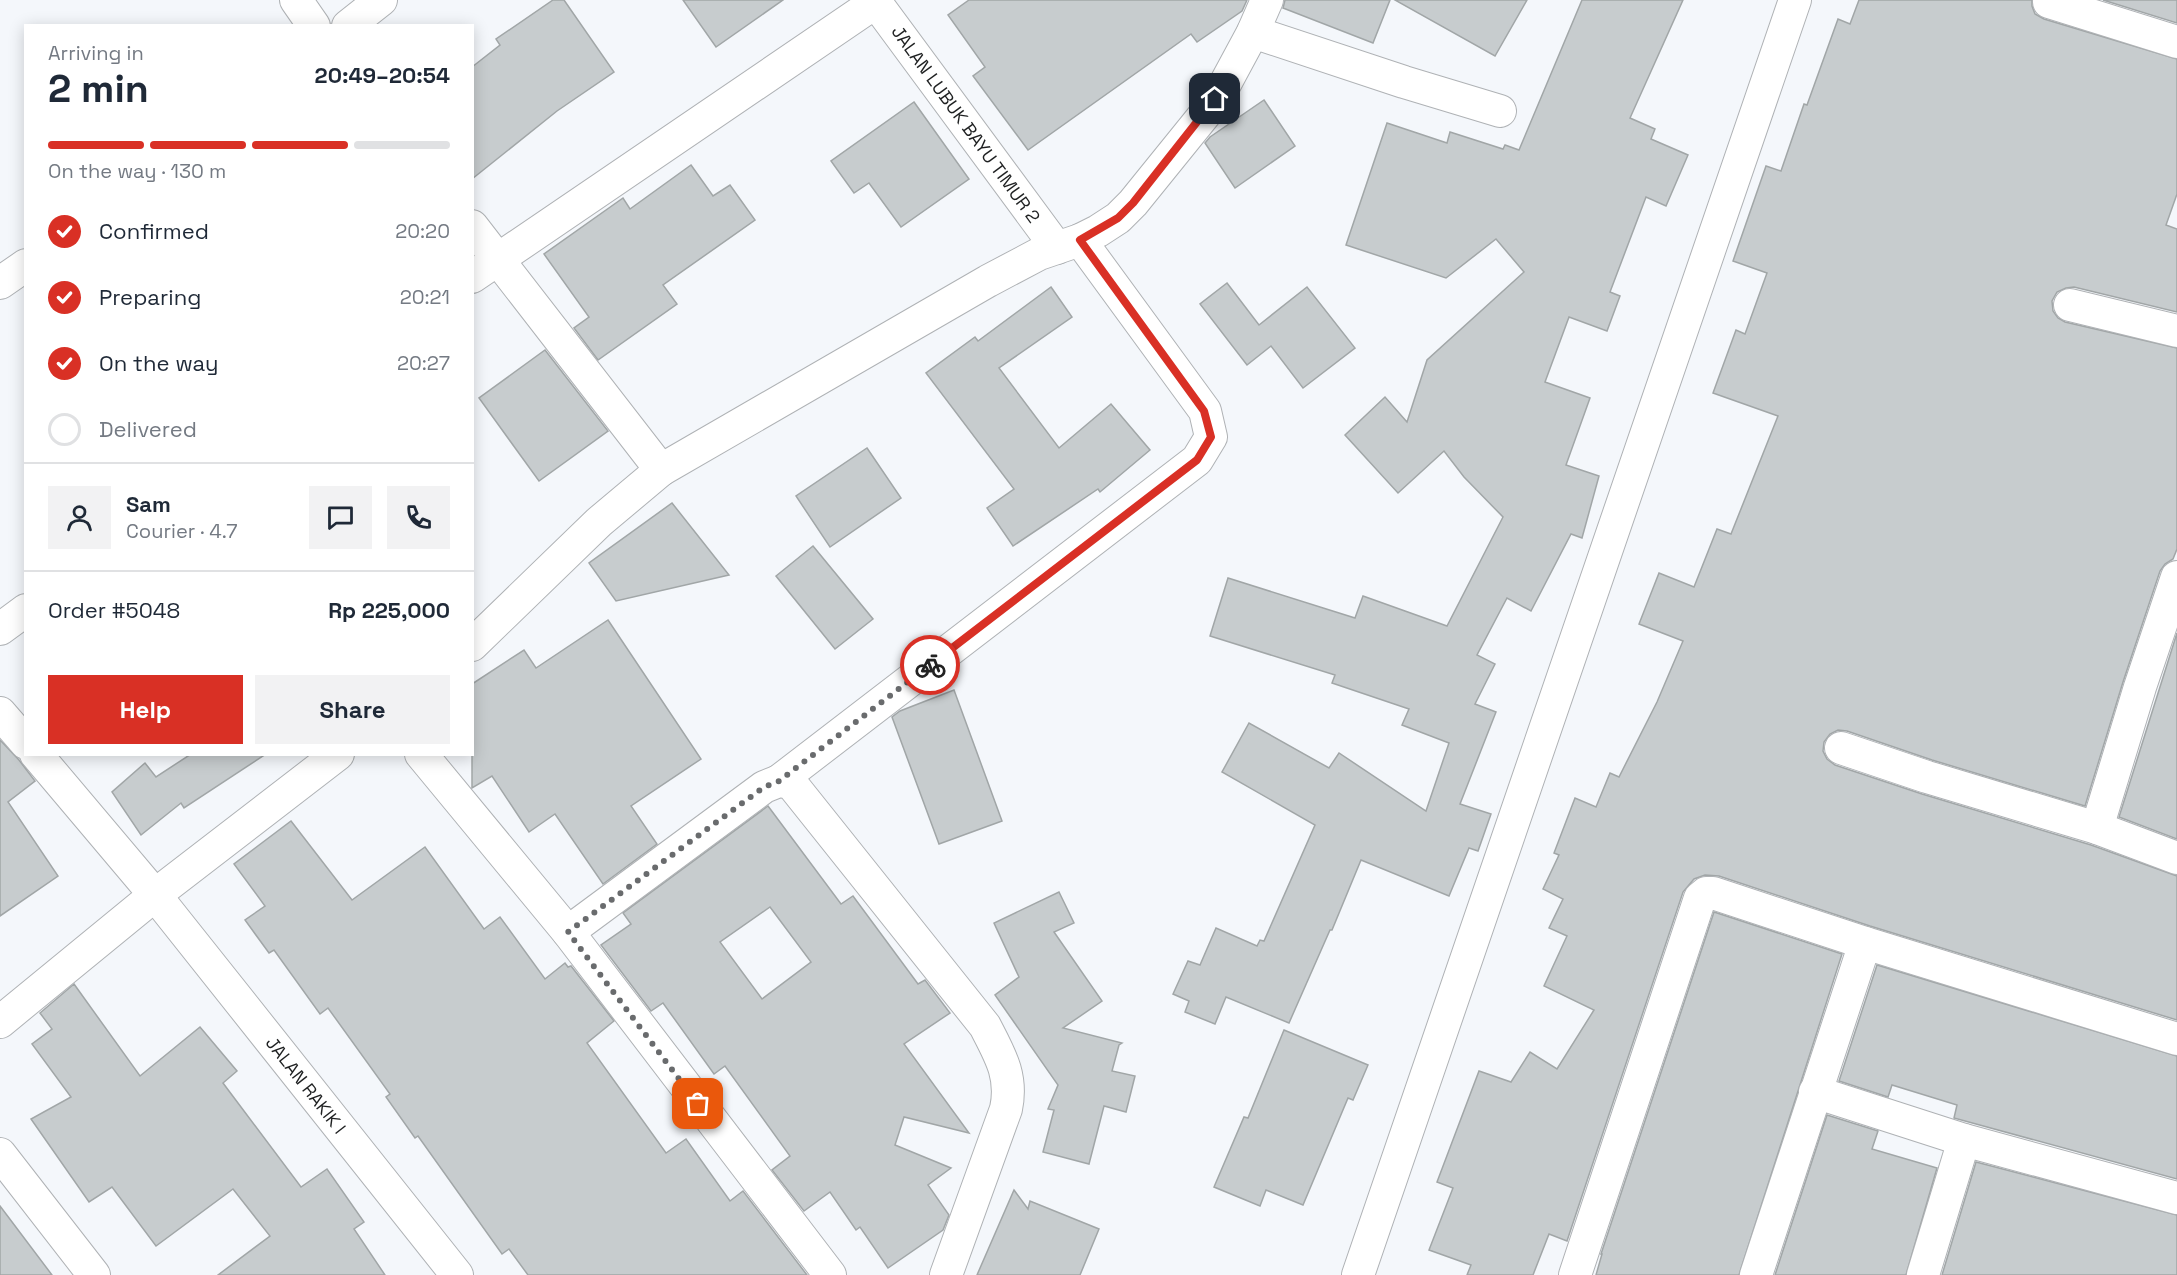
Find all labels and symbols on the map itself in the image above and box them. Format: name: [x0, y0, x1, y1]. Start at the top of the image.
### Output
street label: JALAN LUBUK BAYU TIMUR 2: [887, 21, 1045, 227]
pin: [1189, 73, 1240, 124]
courier: [900, 635, 960, 695]
street label: JALAN RAKIK I: [261, 1032, 351, 1138]
pin: [672, 1078, 723, 1129]

